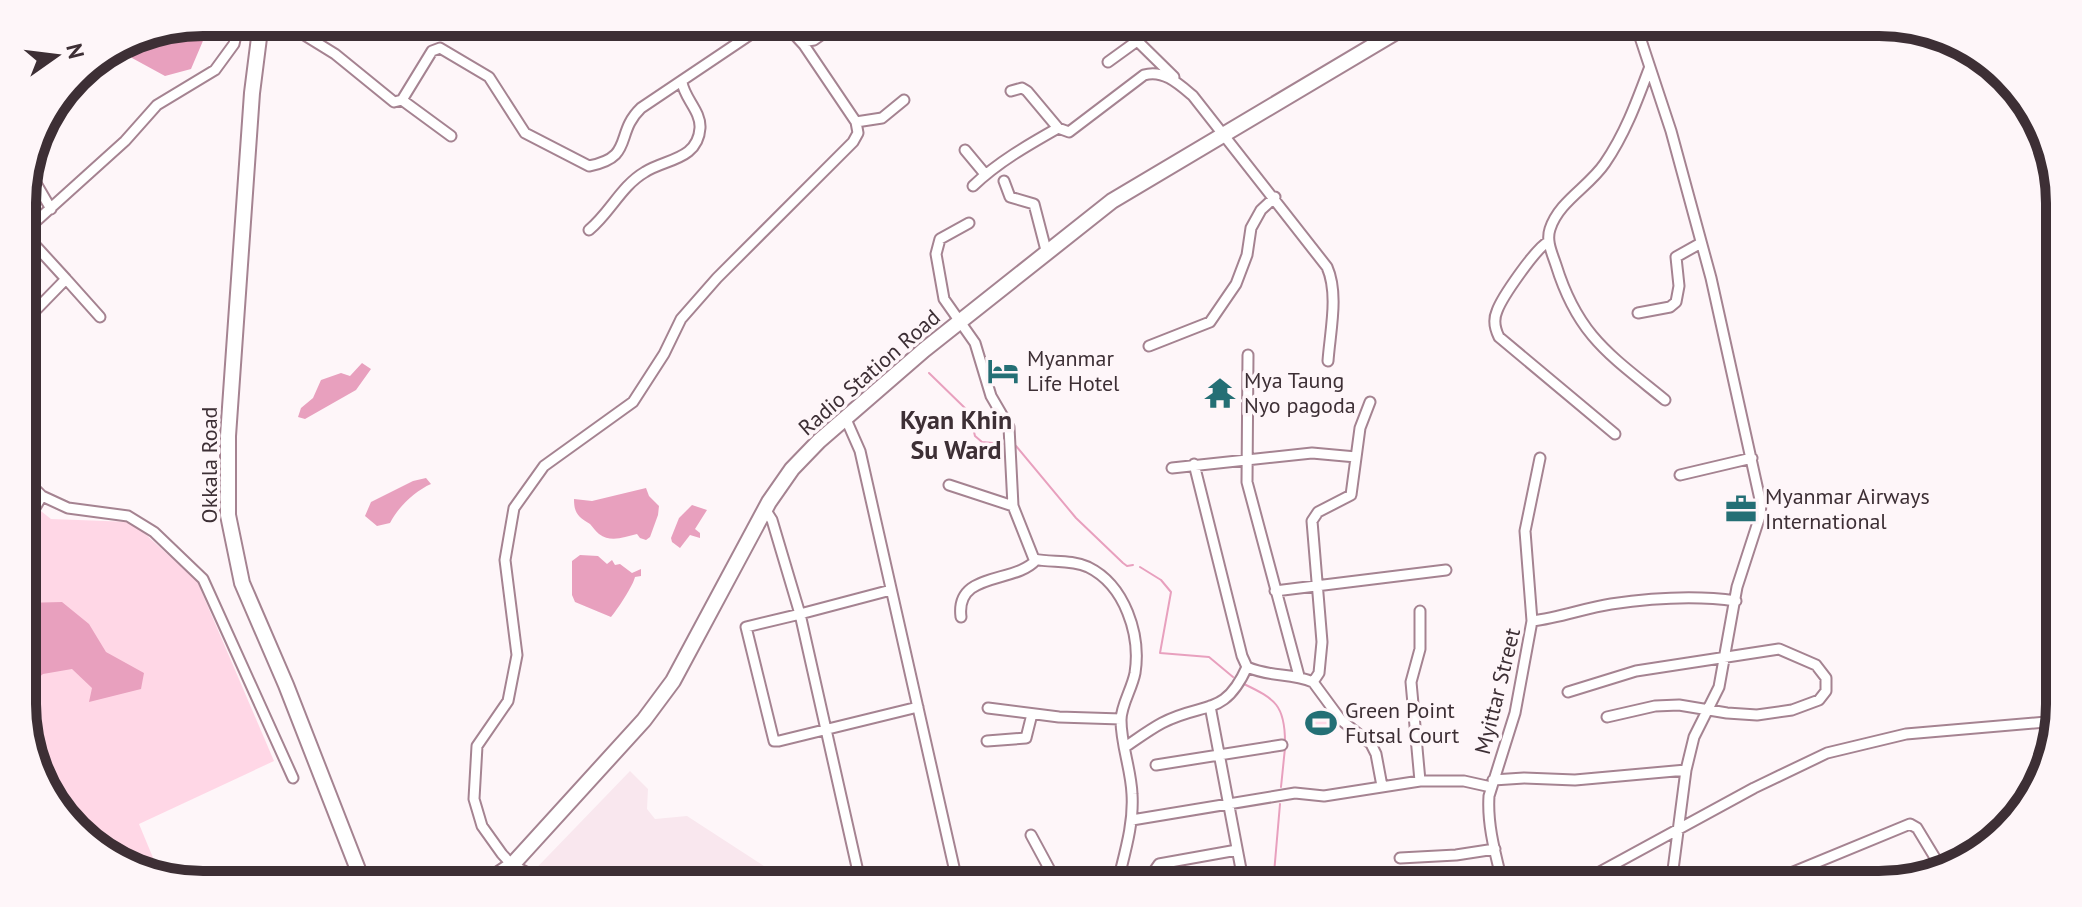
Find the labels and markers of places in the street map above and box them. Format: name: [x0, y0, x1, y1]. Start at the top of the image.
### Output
place label: Myanmar Life Hotel: [1027, 344, 1120, 397]
hotel icon: Myanmar Life Hotel: [986, 354, 1020, 388]
place label: Mya Taung Nyo pagoda: [1244, 366, 1356, 419]
temple icon: Mya Taung Nyo pagoda: [1203, 376, 1237, 410]
place label: Myanmar Airways International: [1765, 482, 1930, 535]
office icon: Myanmar Airways International: [1724, 492, 1758, 526]
place label: Green Point Futsal Court: [1345, 696, 1460, 749]
sports icon: Green Point Futsal Court: [1304, 706, 1338, 740]

